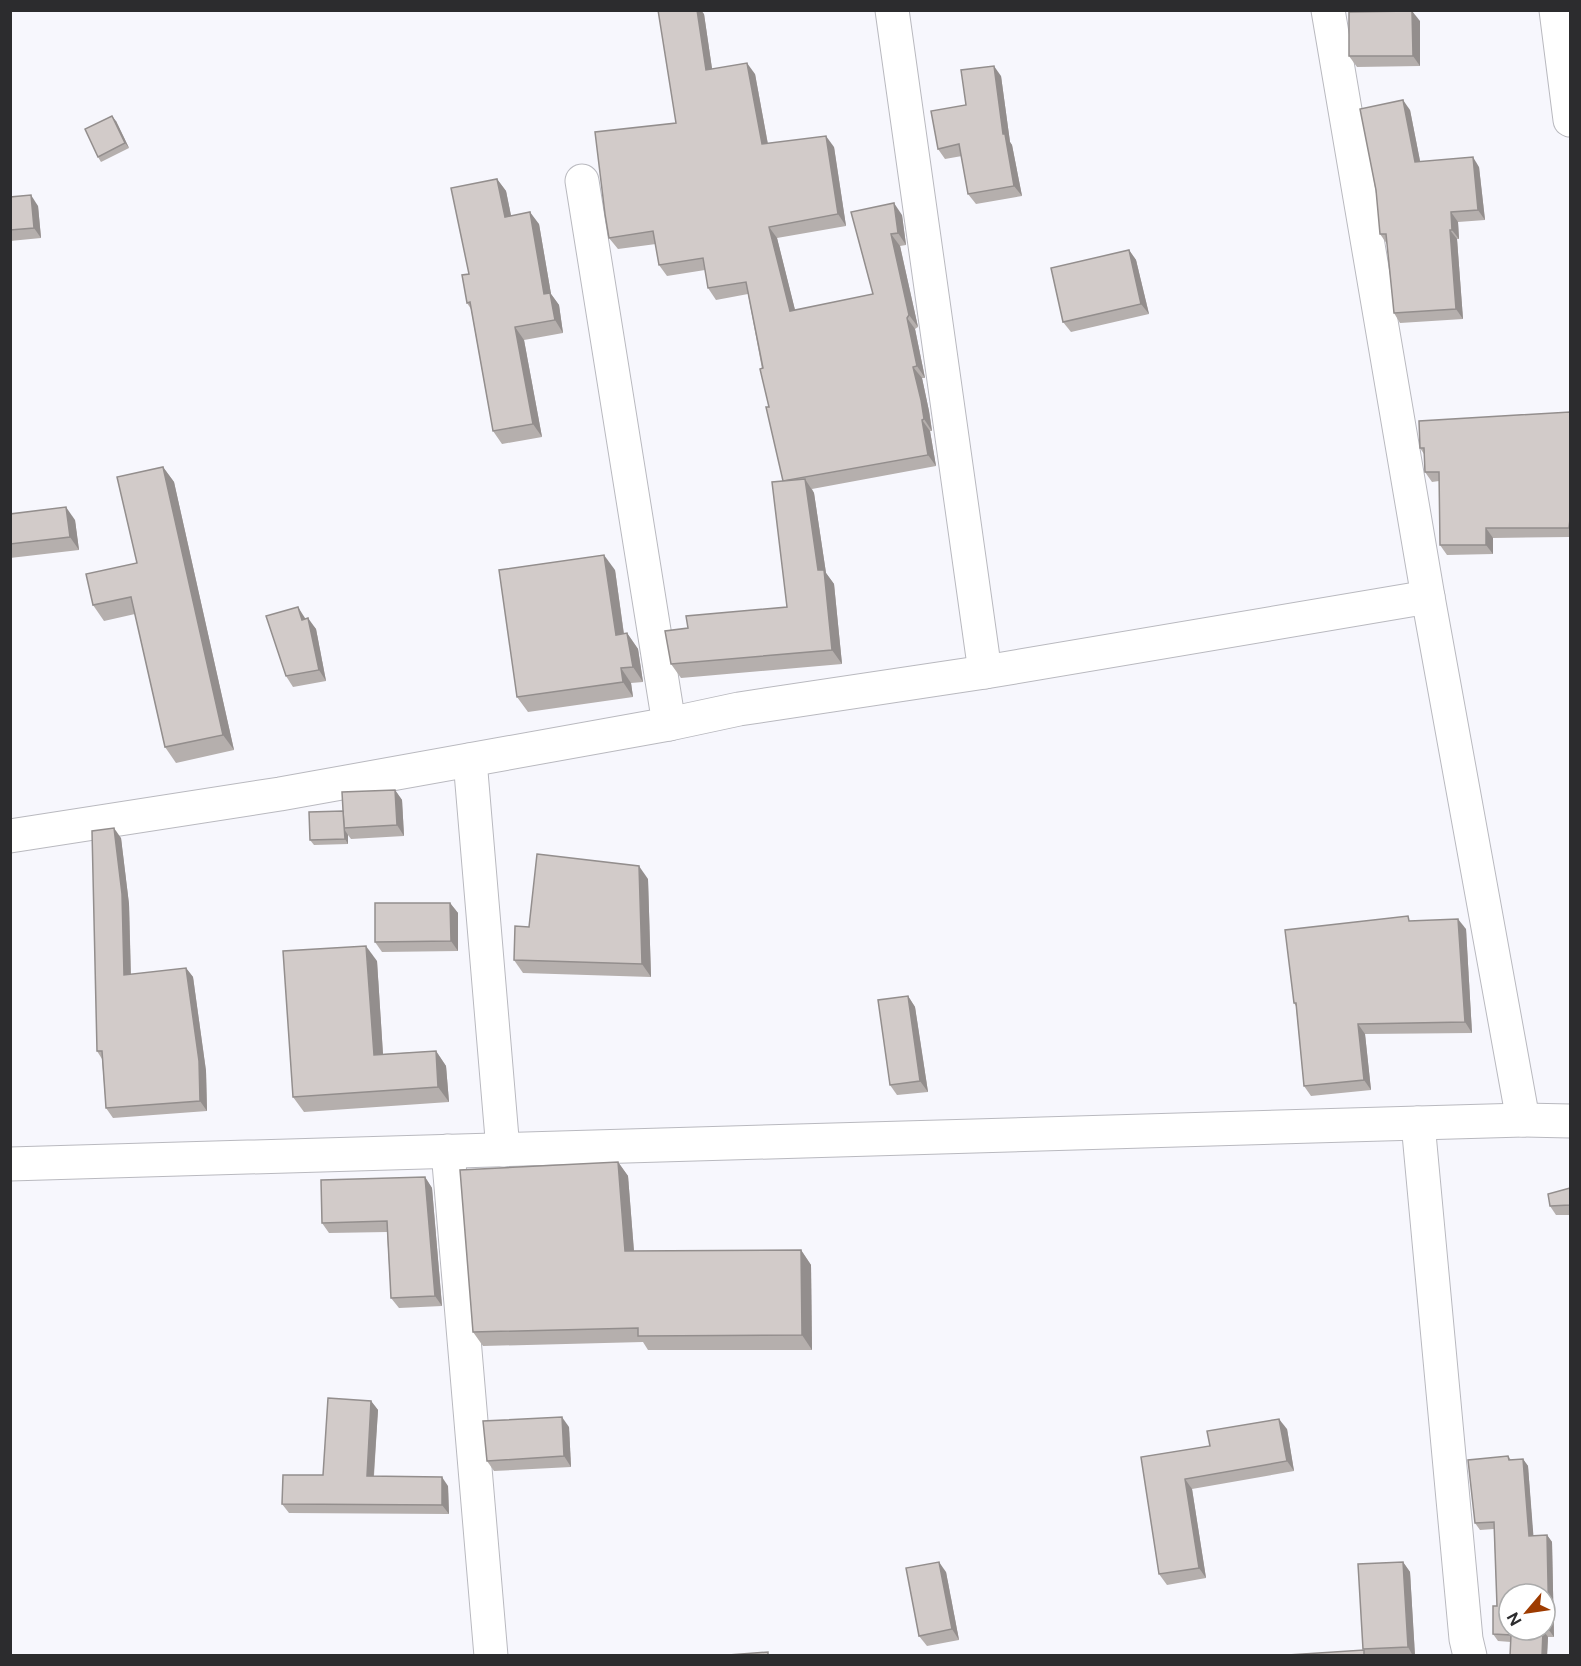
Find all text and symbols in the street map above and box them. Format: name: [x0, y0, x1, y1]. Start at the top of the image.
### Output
north arrow: [1497, 1582, 1557, 1642]
text: N: [1503, 1609, 1526, 1629]

